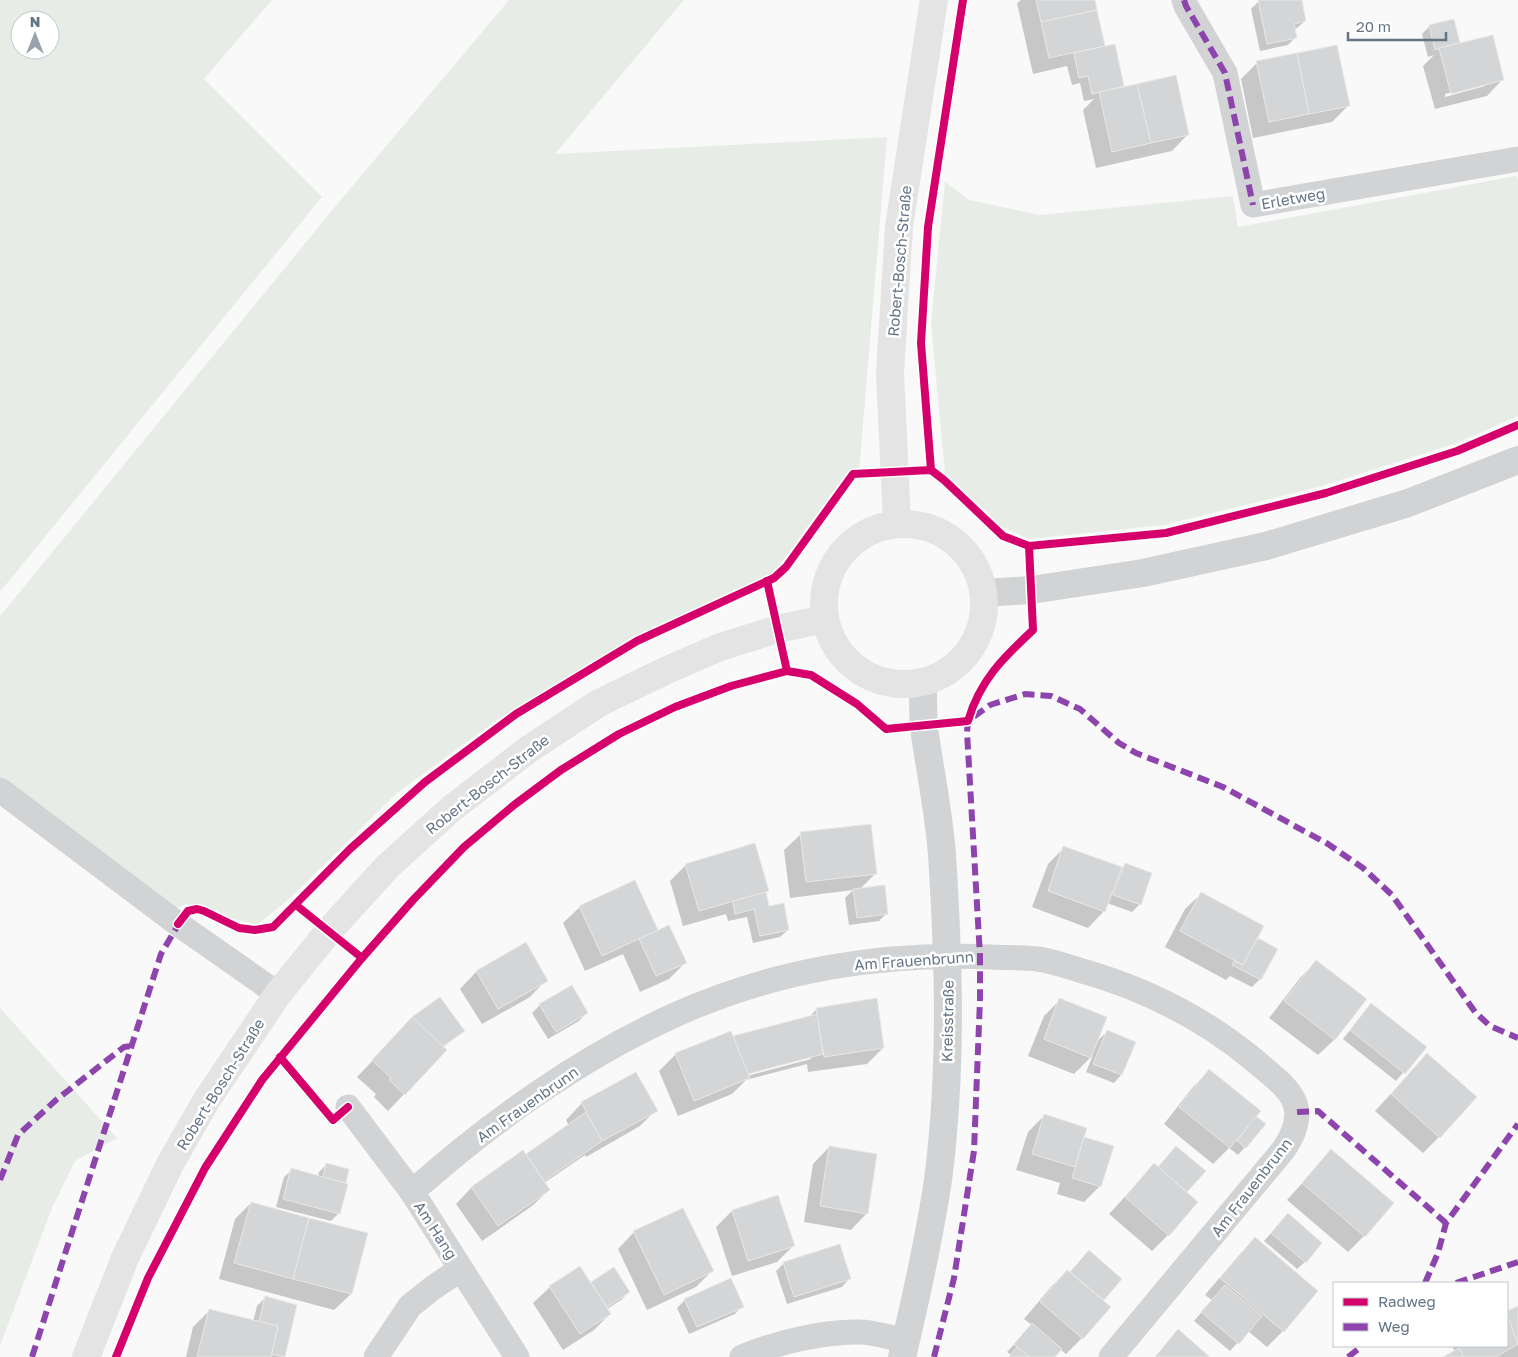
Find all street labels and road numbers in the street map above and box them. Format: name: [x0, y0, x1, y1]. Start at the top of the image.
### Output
street label: Robert-Bosch-Straße: [883, 184, 915, 337]
street label: Erletweg: [1260, 184, 1326, 212]
street label: Robert-Bosch-Straße: [422, 730, 552, 838]
street label: Am Frauenbrunn: [854, 947, 974, 973]
street label: Kreisstraße: [937, 979, 957, 1062]
street label: Robert-Bosch-Straße: [172, 1015, 268, 1153]
street label: Am Frauenbrunn: [473, 1062, 581, 1146]
street label: Am Frauenbrunn: [1207, 1134, 1295, 1240]
street label: Am Hang: [411, 1198, 461, 1262]

